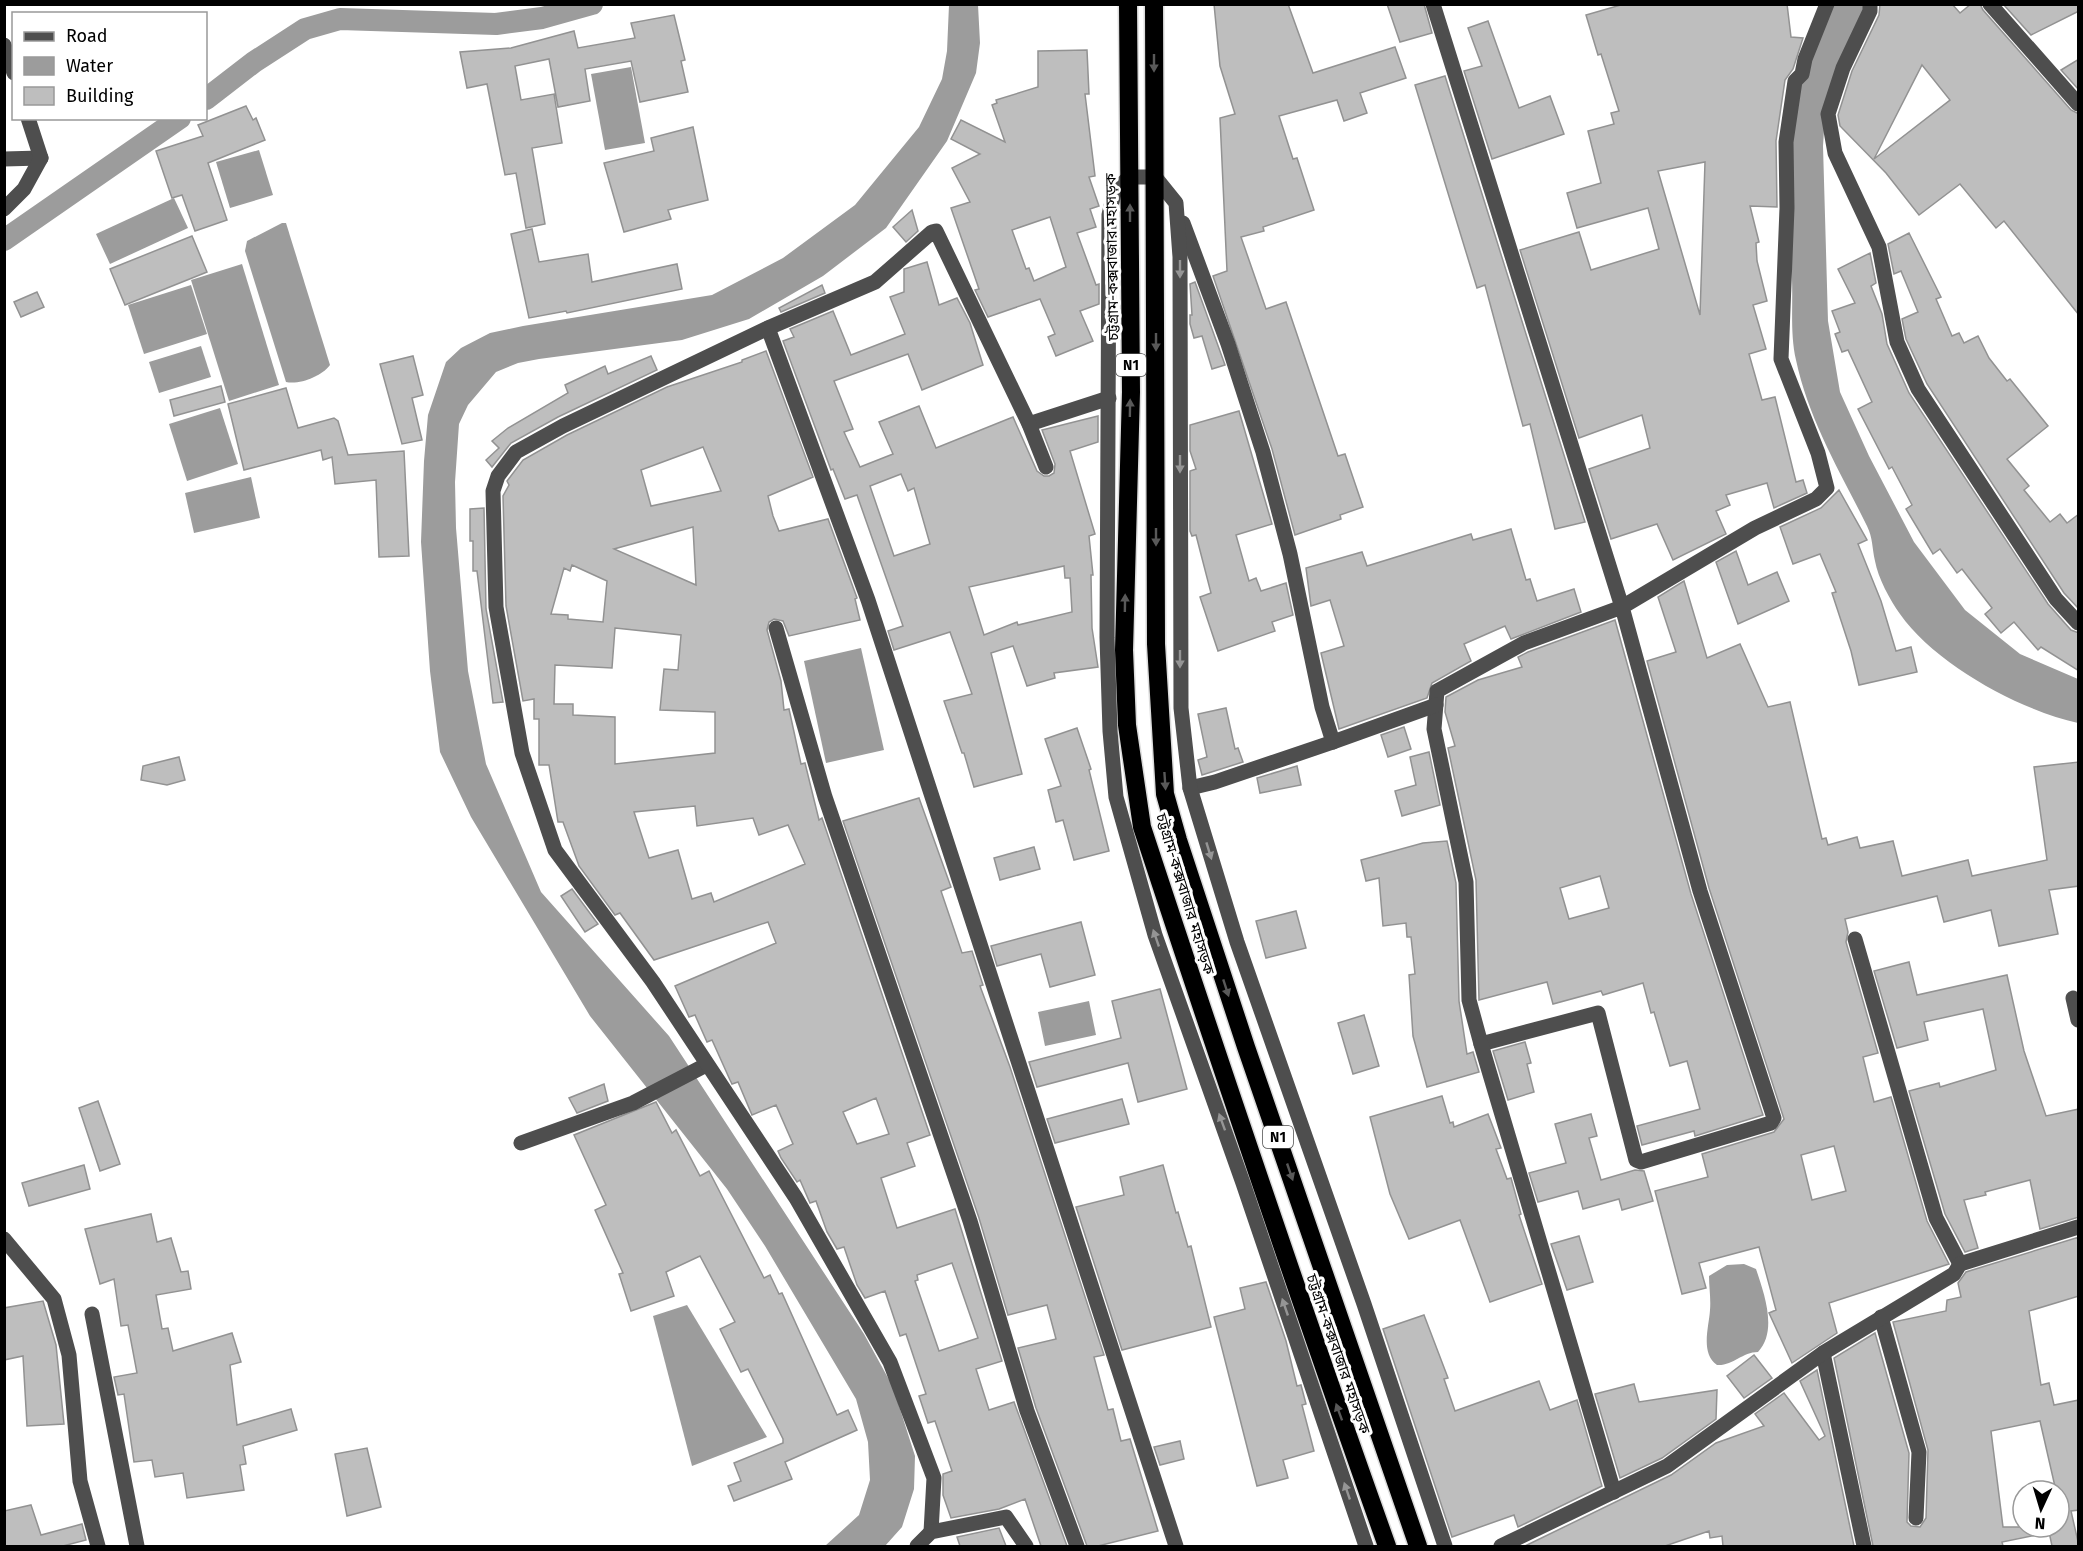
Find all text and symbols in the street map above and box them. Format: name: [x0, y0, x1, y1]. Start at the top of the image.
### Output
legend: [12, 12, 207, 120]
text: Road: [66, 25, 108, 47]
one-way arrow: [1149, 53, 1159, 72]
text: Water: [66, 55, 113, 77]
text: Building: [66, 85, 134, 107]
street label: চট্টগ্রাম-কক্সবাজার মহাসড়ক: [1102, 172, 1122, 342]
one-way arrow: [1125, 204, 1135, 223]
one-way arrow: [1175, 260, 1185, 279]
one-way arrow: [1151, 332, 1161, 351]
road number: N1: [1116, 354, 1146, 376]
one-way arrow: [1126, 399, 1135, 418]
one-way arrow: [1175, 455, 1185, 474]
one-way arrow: [1151, 527, 1161, 546]
one-way arrow: [1121, 594, 1130, 613]
one-way arrow: [1176, 650, 1185, 669]
one-way arrow: [1160, 772, 1169, 791]
street label: চট্টগ্রাম-কক্সবাজার মহাসড়ক: [1152, 810, 1218, 978]
one-way arrow: [1205, 842, 1214, 860]
one-way arrow: [1151, 929, 1161, 947]
one-way arrow: [1222, 979, 1232, 997]
one-way arrow: [1216, 1113, 1226, 1131]
road number: N1: [1263, 1126, 1293, 1148]
one-way arrow: [1285, 1163, 1295, 1181]
street label: চট্টগ্রাম-কক্সবাজার মহাসড়ক: [1302, 1271, 1374, 1437]
one-way arrow: [1279, 1297, 1289, 1315]
one-way arrow: [1334, 1403, 1344, 1421]
north arrow: [2011, 1479, 2071, 1539]
one-way arrow: [1342, 1482, 1351, 1500]
text: N: [2034, 1514, 2046, 1533]

